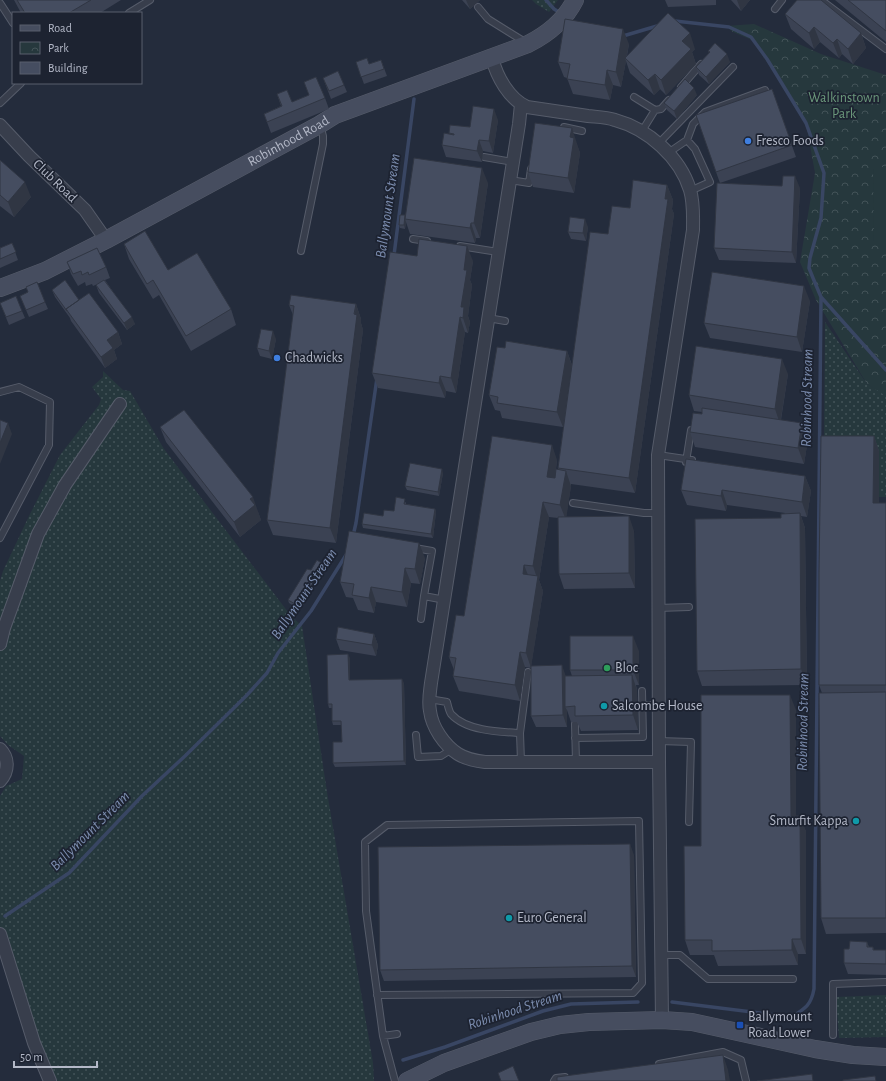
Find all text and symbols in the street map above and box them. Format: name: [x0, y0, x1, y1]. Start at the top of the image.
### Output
legend: [12, 12, 142, 84]
text: Road: [48, 22, 72, 34]
text: Park: [48, 42, 69, 54]
text: Building: [48, 62, 88, 74]
park label: Walkinstown Park: [808, 91, 880, 121]
street label: Robinhood Road: [245, 113, 332, 169]
place label: Fresco Foods: [756, 134, 824, 148]
marker: Fresco Foods: [743, 136, 753, 146]
water label: Ballymount Stream: [373, 153, 403, 259]
street label: Club Road: [30, 157, 80, 205]
water label: Robinhood Stream: [799, 349, 815, 447]
place label: Chadwicks: [285, 351, 343, 365]
marker: Chadwicks: [272, 353, 282, 363]
water label: Ballymount Stream: [268, 546, 340, 642]
place label: Bloc: [615, 661, 639, 675]
marker: Bloc: [602, 663, 612, 673]
water label: Robinhood Stream: [795, 673, 811, 771]
place label: Salcombe House: [612, 699, 702, 713]
marker: Salcombe House: [599, 701, 609, 711]
water label: Ballymount Stream: [47, 788, 133, 874]
place label: Smurfit Kappa: [770, 814, 849, 828]
marker: Smurfit Kappa: [851, 816, 861, 826]
place label: Euro General: [517, 911, 587, 925]
marker: Euro General: [504, 913, 514, 923]
water label: Robinhood Stream: [466, 988, 564, 1032]
place label: Ballymount Road Lower: [748, 1010, 812, 1040]
marker: Ballymount Road Lower: [735, 1020, 745, 1030]
scale bar: [14, 1043, 97, 1069]
text: 50 m: [20, 1051, 43, 1063]

